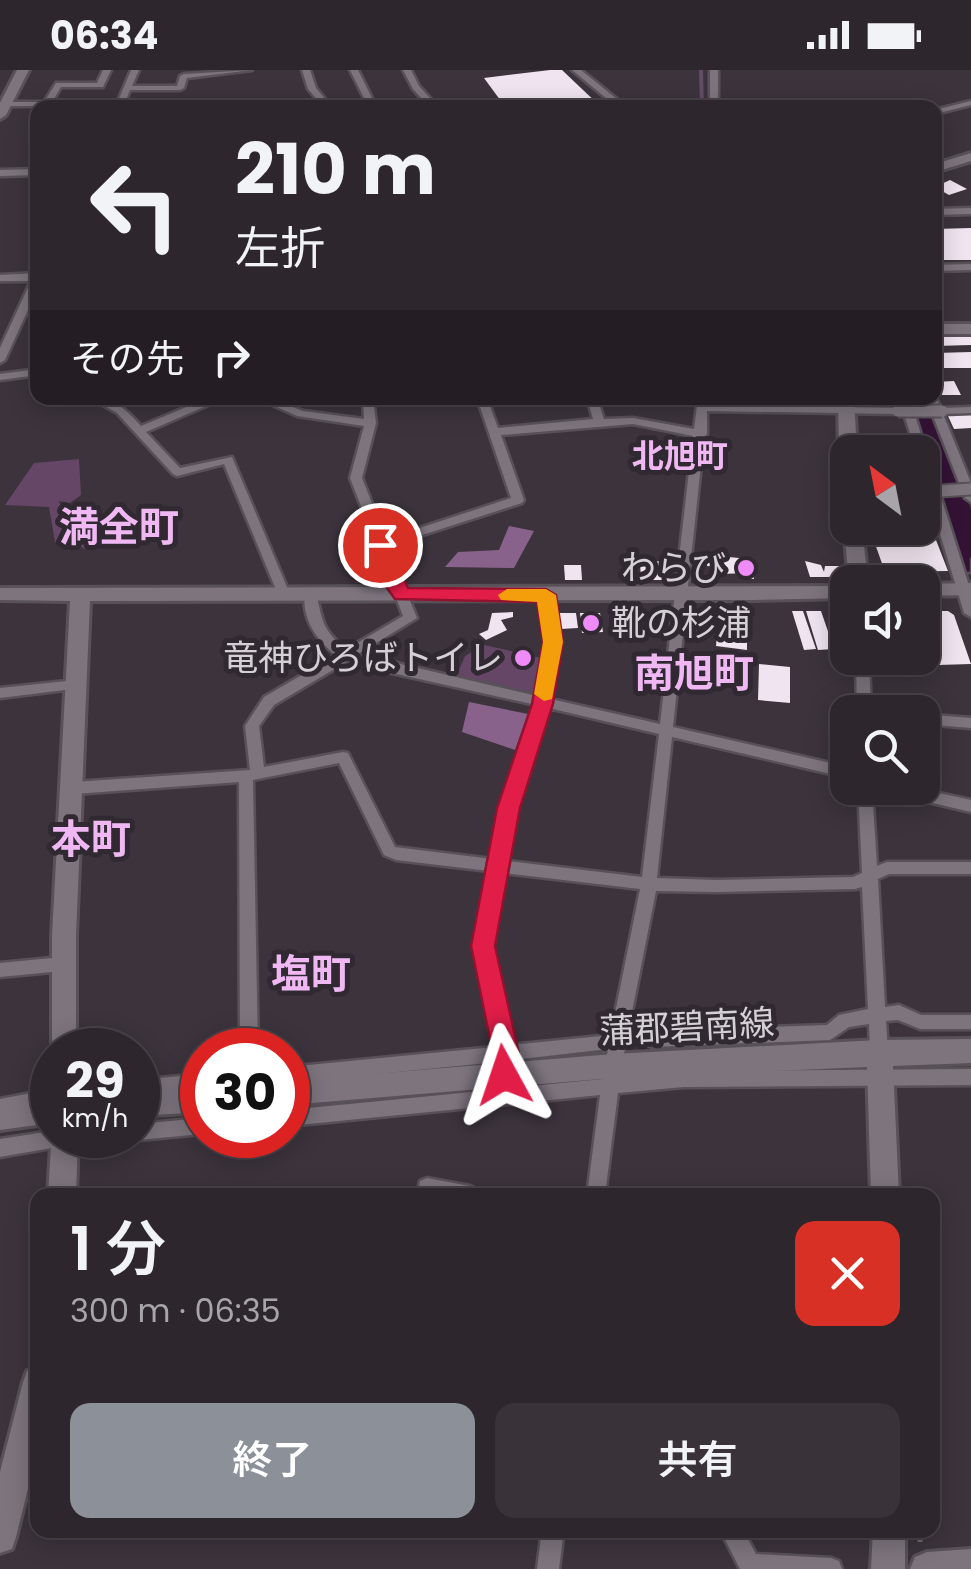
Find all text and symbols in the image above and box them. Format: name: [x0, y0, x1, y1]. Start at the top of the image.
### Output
text: 06:34: [50, 9, 159, 62]
text: 210 m: [235, 120, 436, 219]
icon: left: [70, 140, 200, 270]
text: 左折: [235, 217, 325, 280]
icon: right: [204, 330, 259, 385]
text: その先: [70, 332, 184, 385]
district label: 北旭町: [632, 433, 728, 478]
north arrow: [830, 435, 940, 545]
map controls: [830, 435, 940, 805]
district label: 満全町: [59, 499, 179, 555]
pin: [338, 503, 423, 588]
icon: arrive: [353, 518, 408, 573]
place label: わらび: [621, 543, 726, 592]
marker: わらび: [735, 557, 757, 579]
button: sound: [830, 565, 940, 675]
place label: 靴の杉浦: [611, 598, 751, 647]
marker: 靴の杉浦: [580, 612, 602, 634]
place label: 竜神ひろばトイレ: [223, 633, 503, 682]
district label: 南旭町: [634, 645, 754, 701]
marker: 竜神ひろばトイレ: [512, 647, 534, 669]
button: search: [830, 695, 940, 805]
district label: 本町: [51, 811, 131, 867]
district label: 塩町: [271, 946, 351, 1002]
street label: 蒲郡碧南線: [598, 997, 776, 1056]
position arrow: [452, 1023, 556, 1127]
speed limit sign: 30: [180, 1028, 310, 1158]
text: 29: [65, 1045, 125, 1116]
text: km/h: [62, 1101, 128, 1136]
text: 1 分: [70, 1207, 166, 1291]
button: close: [795, 1221, 900, 1326]
text: 300 m · 06:35: [70, 1288, 281, 1333]
button: 終了: [70, 1403, 475, 1518]
button: 共有: [495, 1403, 900, 1518]

